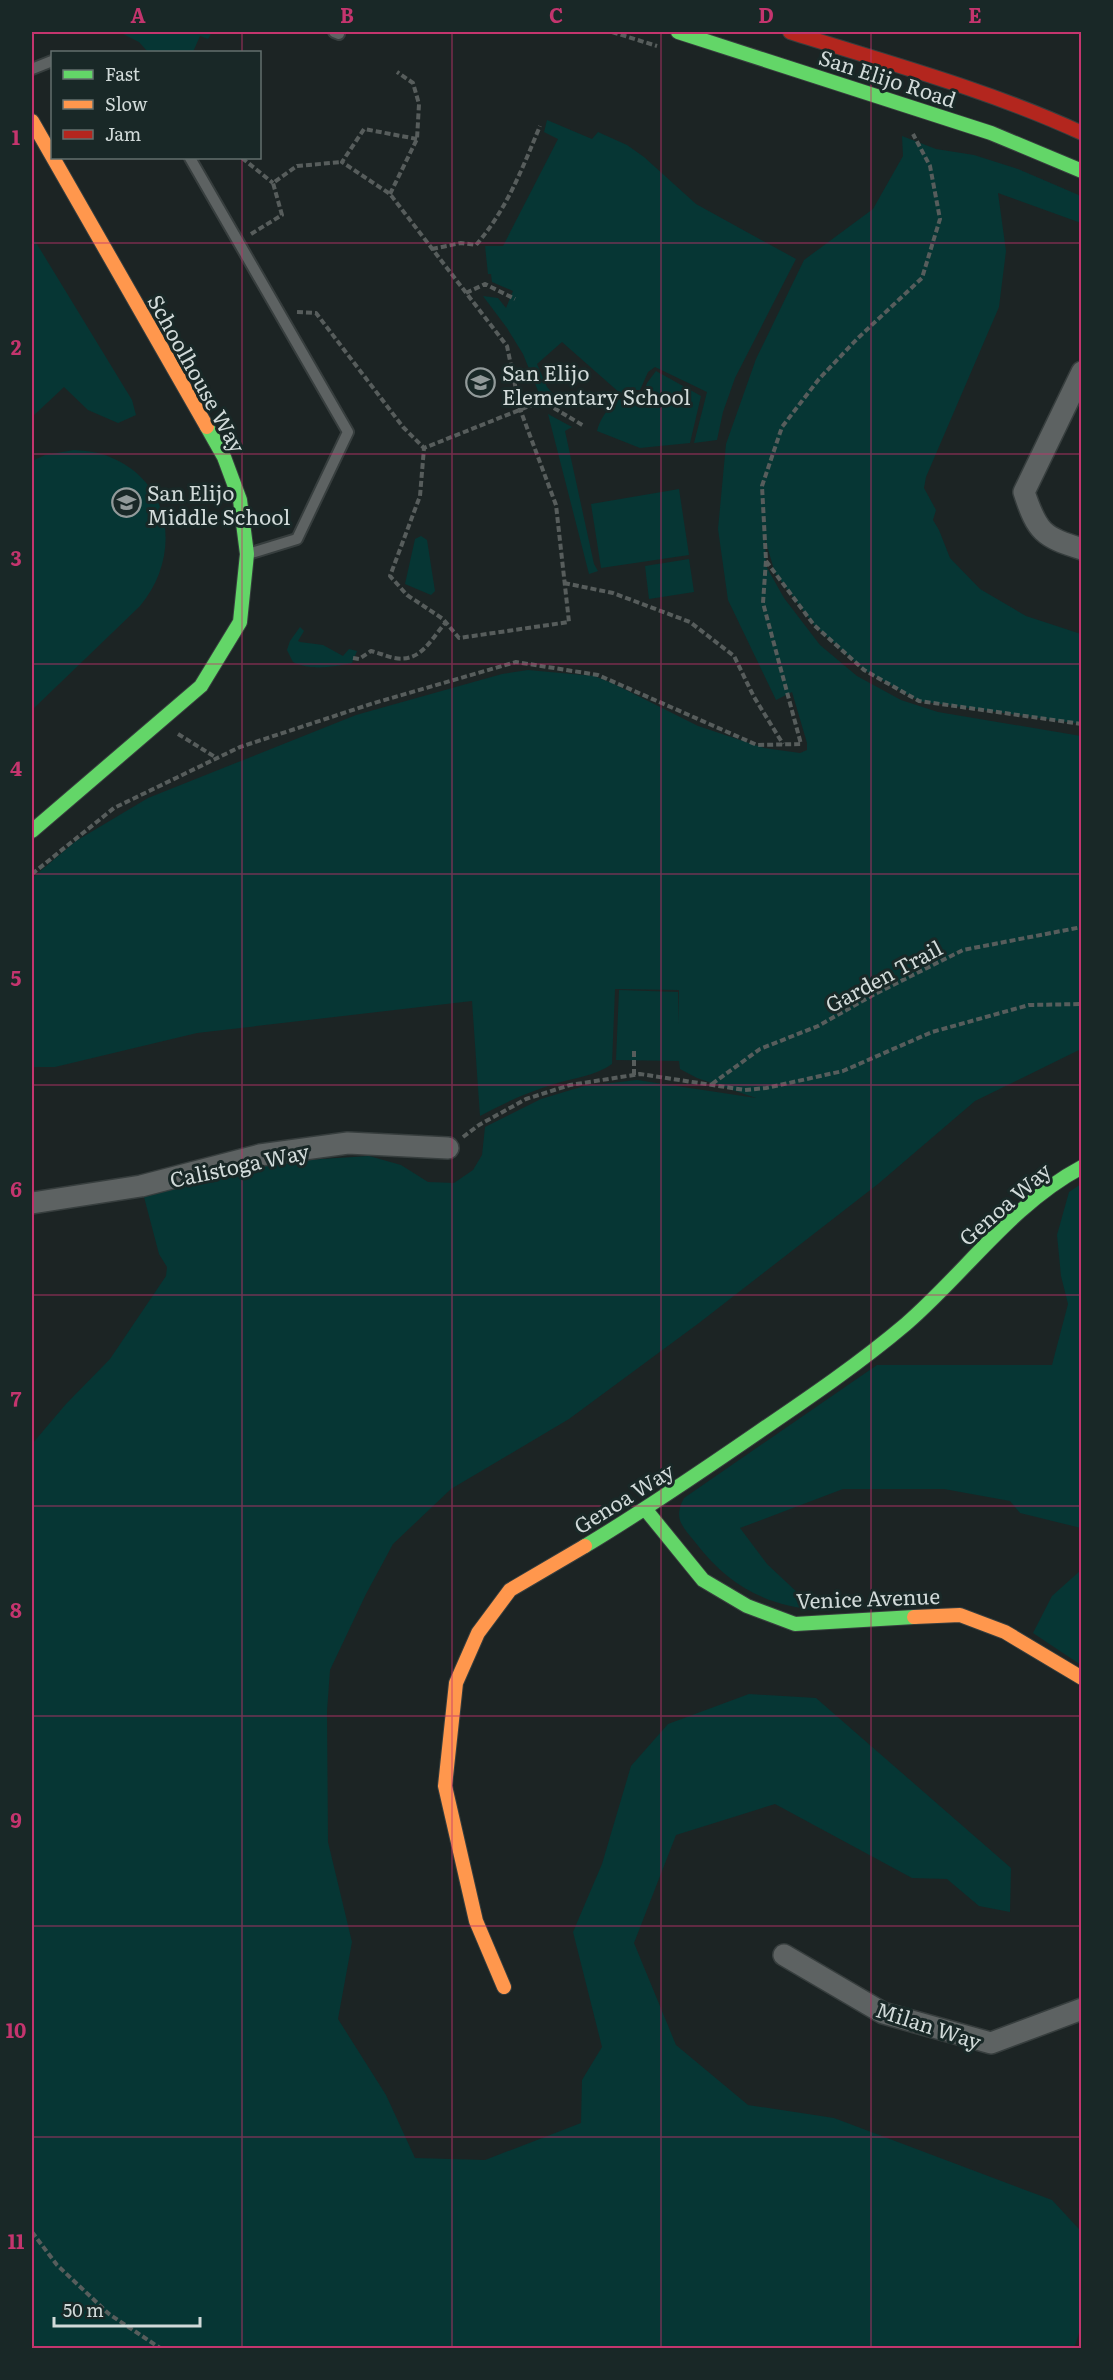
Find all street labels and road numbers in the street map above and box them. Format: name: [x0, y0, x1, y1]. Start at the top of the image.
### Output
street label: San Elijo Road: [815, 40, 961, 114]
street label: Schoolhouse Way: [142, 288, 255, 459]
street label: Garden Trail: [819, 931, 947, 1019]
street label: Calistoga Way: [166, 1134, 312, 1194]
street label: Genoa Way: [951, 1154, 1057, 1252]
street label: Genoa Way: [567, 1453, 680, 1540]
street label: Venice Avenue: [795, 1579, 941, 1615]
street label: Milan Way: [872, 1992, 986, 2056]

